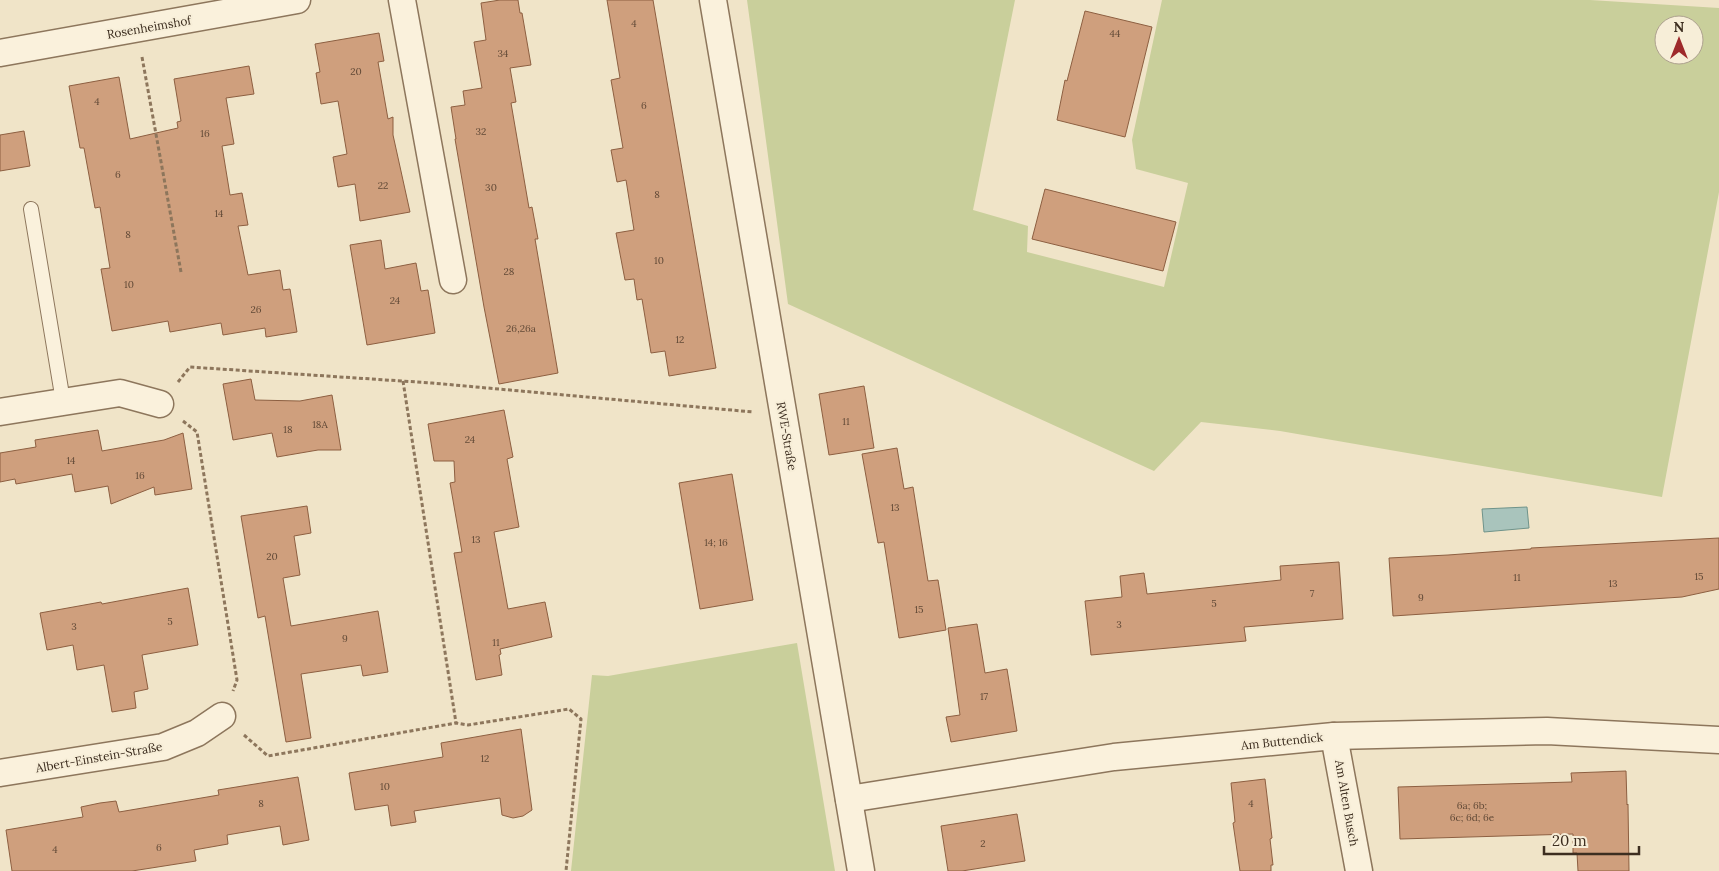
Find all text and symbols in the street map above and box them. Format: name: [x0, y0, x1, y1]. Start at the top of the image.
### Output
street label: Rosenheimshof: [106, 12, 193, 42]
north arrow: [1654, 15, 1704, 65]
house number: 4: [631, 17, 637, 30]
text: N: [1674, 18, 1685, 36]
house number: 44: [1110, 27, 1121, 40]
house number: 34: [498, 47, 509, 60]
house number: 20: [350, 65, 362, 78]
house number: 4: [94, 95, 100, 108]
house number: 6: [641, 99, 647, 112]
house number: 32: [476, 125, 486, 138]
house number: 16: [200, 127, 210, 140]
house number: 6: [115, 168, 121, 181]
house number: 22: [378, 179, 388, 192]
house number: 30: [485, 181, 497, 194]
house number: 8: [654, 188, 660, 201]
house number: 14: [214, 207, 224, 220]
house number: 8: [125, 228, 131, 241]
house number: 10: [654, 254, 664, 267]
house number: 28: [504, 265, 515, 278]
house number: 10: [124, 278, 134, 291]
house number: 24: [390, 294, 401, 307]
house number: 26: [250, 303, 262, 316]
house number: 26,26a: [506, 322, 536, 335]
house number: 12: [675, 333, 685, 346]
street label: RWE-Straße: [774, 400, 801, 472]
house number: 11: [842, 415, 850, 428]
house number: 18A: [312, 418, 328, 431]
house number: 18: [283, 423, 293, 436]
house number: 24: [465, 433, 476, 446]
house number: 14: [66, 454, 76, 467]
house number: 16: [135, 469, 145, 482]
house number: 13: [890, 501, 900, 514]
house number: 13: [471, 533, 481, 546]
house number: 14; 16: [704, 536, 728, 549]
house number: 20: [266, 550, 278, 563]
house number: 15: [1694, 570, 1704, 583]
house number: 11: [1513, 571, 1521, 584]
house number: 13: [1608, 577, 1618, 590]
house number: 7: [1310, 587, 1315, 600]
house number: 9: [1418, 591, 1424, 604]
house number: 5: [1211, 597, 1217, 610]
house number: 15: [914, 603, 924, 616]
house number: 5: [167, 615, 173, 628]
house number: 3: [1116, 618, 1122, 631]
house number: 3: [71, 620, 77, 633]
house number: 9: [342, 632, 348, 645]
house number: 11: [492, 636, 500, 649]
house number: 17: [980, 690, 989, 703]
street label: Am Buttendick: [1239, 729, 1324, 753]
street label: Albert-Einstein-Straße: [33, 738, 164, 776]
house number: 12: [480, 752, 490, 765]
street label: Am Alten Busch: [1332, 758, 1362, 847]
house number: 10: [380, 780, 390, 793]
house number: 8: [258, 797, 264, 810]
house number: 4: [1248, 797, 1254, 810]
house number: 6a; 6b; 6c; 6d; 6e: [1450, 799, 1495, 824]
scale bar: [1544, 824, 1639, 856]
text: 20 m: [1552, 831, 1587, 850]
house number: 2: [980, 837, 986, 850]
house number: 6: [156, 841, 162, 854]
house number: 4: [52, 843, 58, 856]

